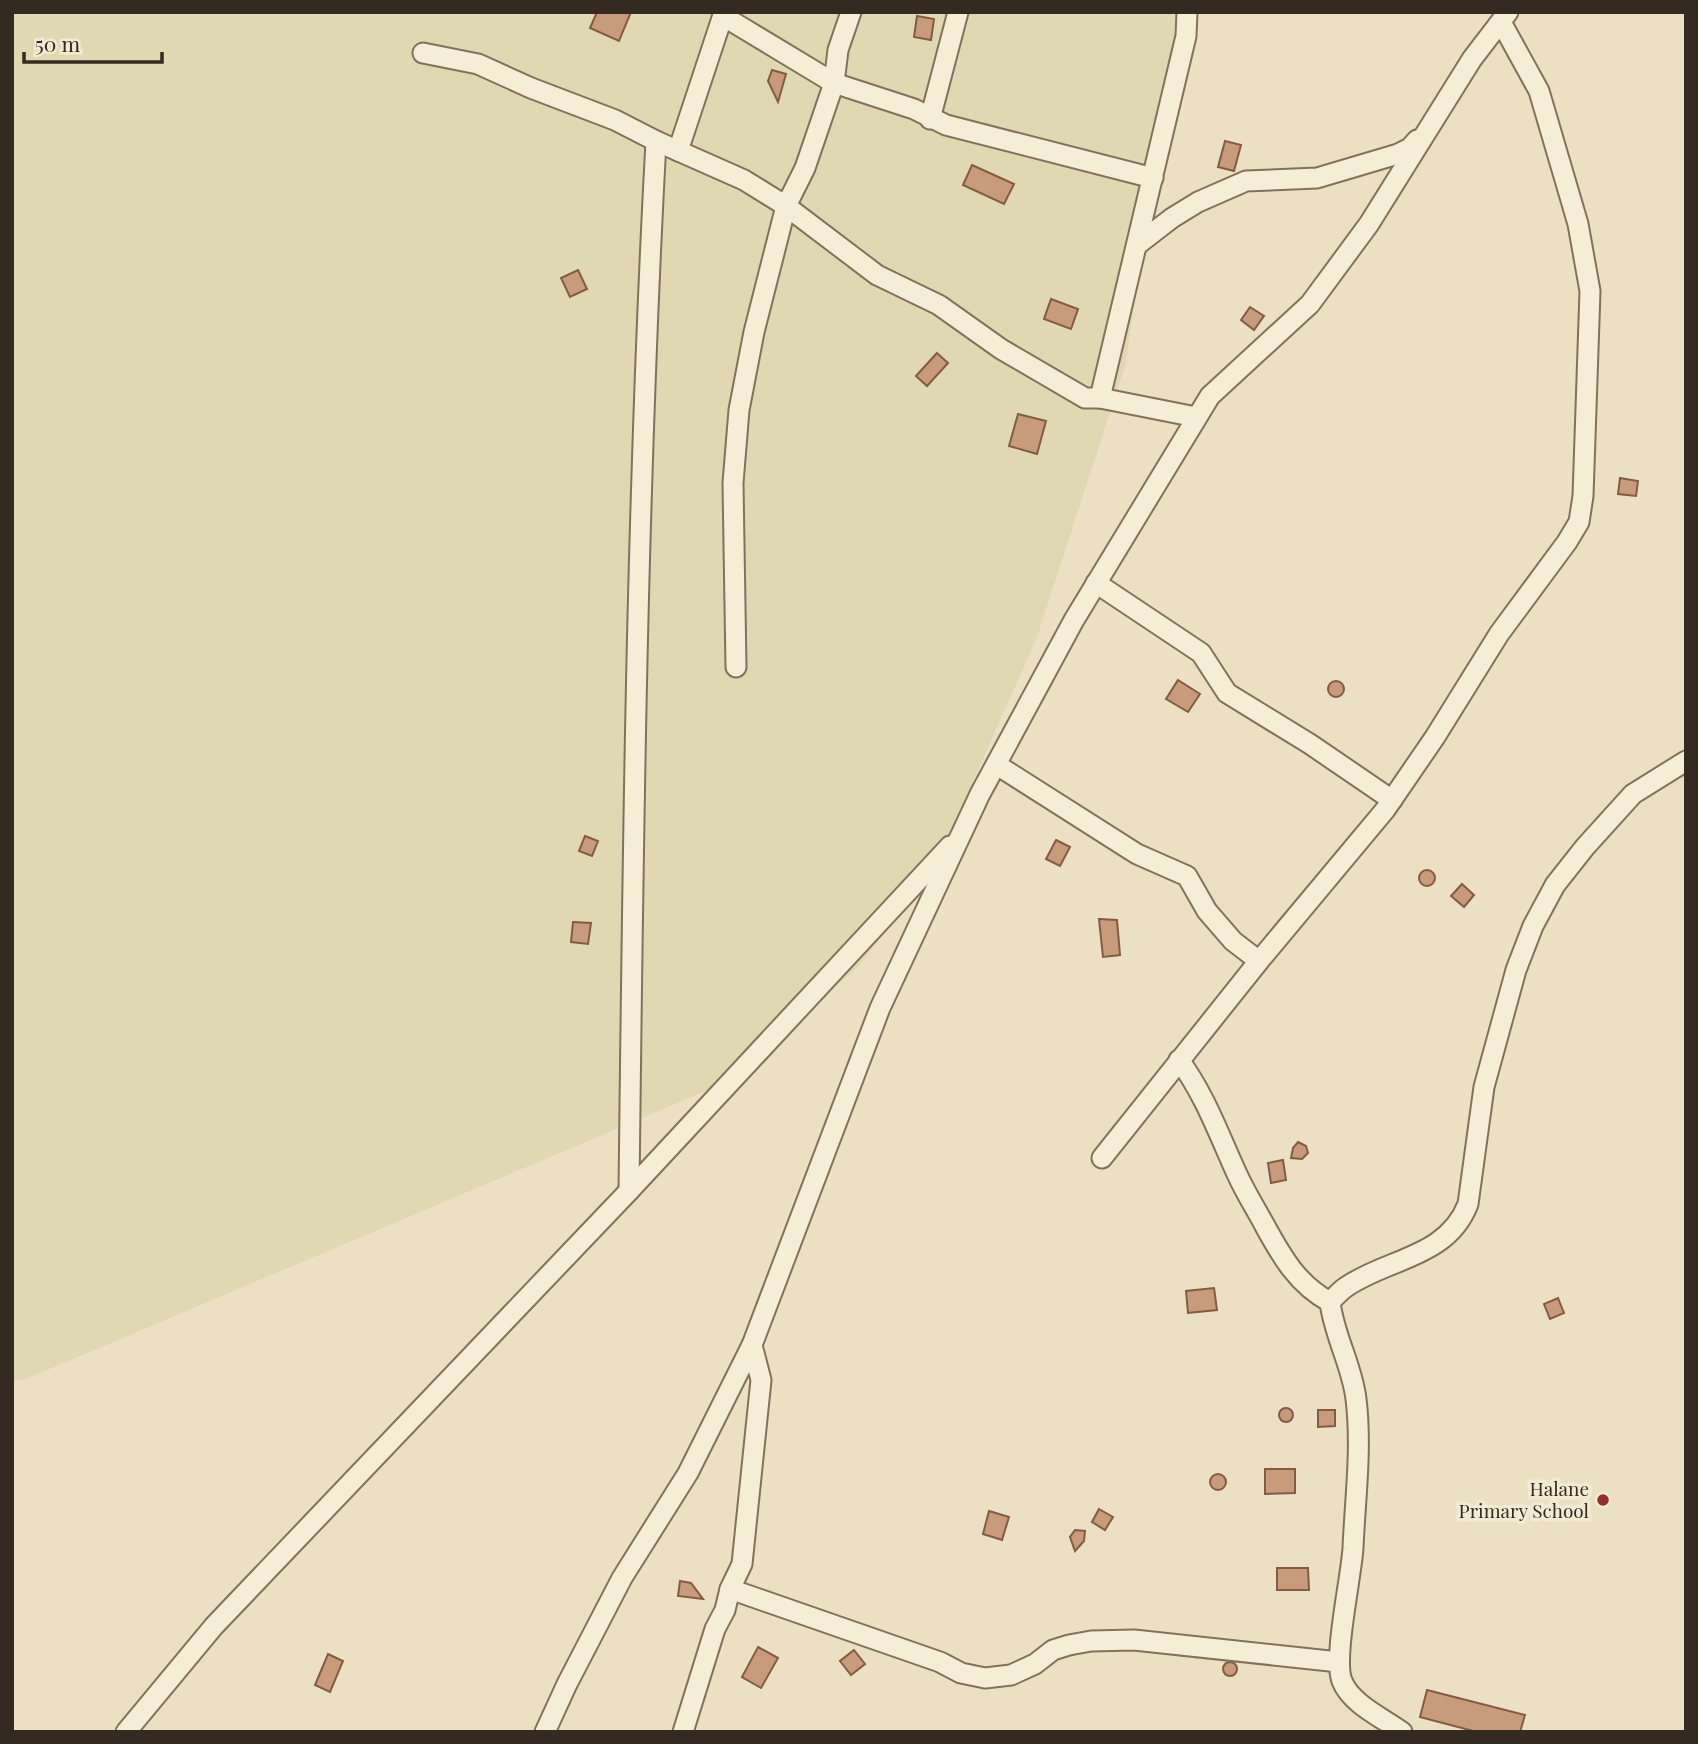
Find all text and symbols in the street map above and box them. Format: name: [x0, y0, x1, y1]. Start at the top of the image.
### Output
scale bar: [24, 21, 163, 65]
text: 50 m: [35, 29, 81, 57]
place label: Halane Primary School: [1459, 1475, 1590, 1523]
marker: Halane Primary School: [1595, 1492, 1611, 1508]

